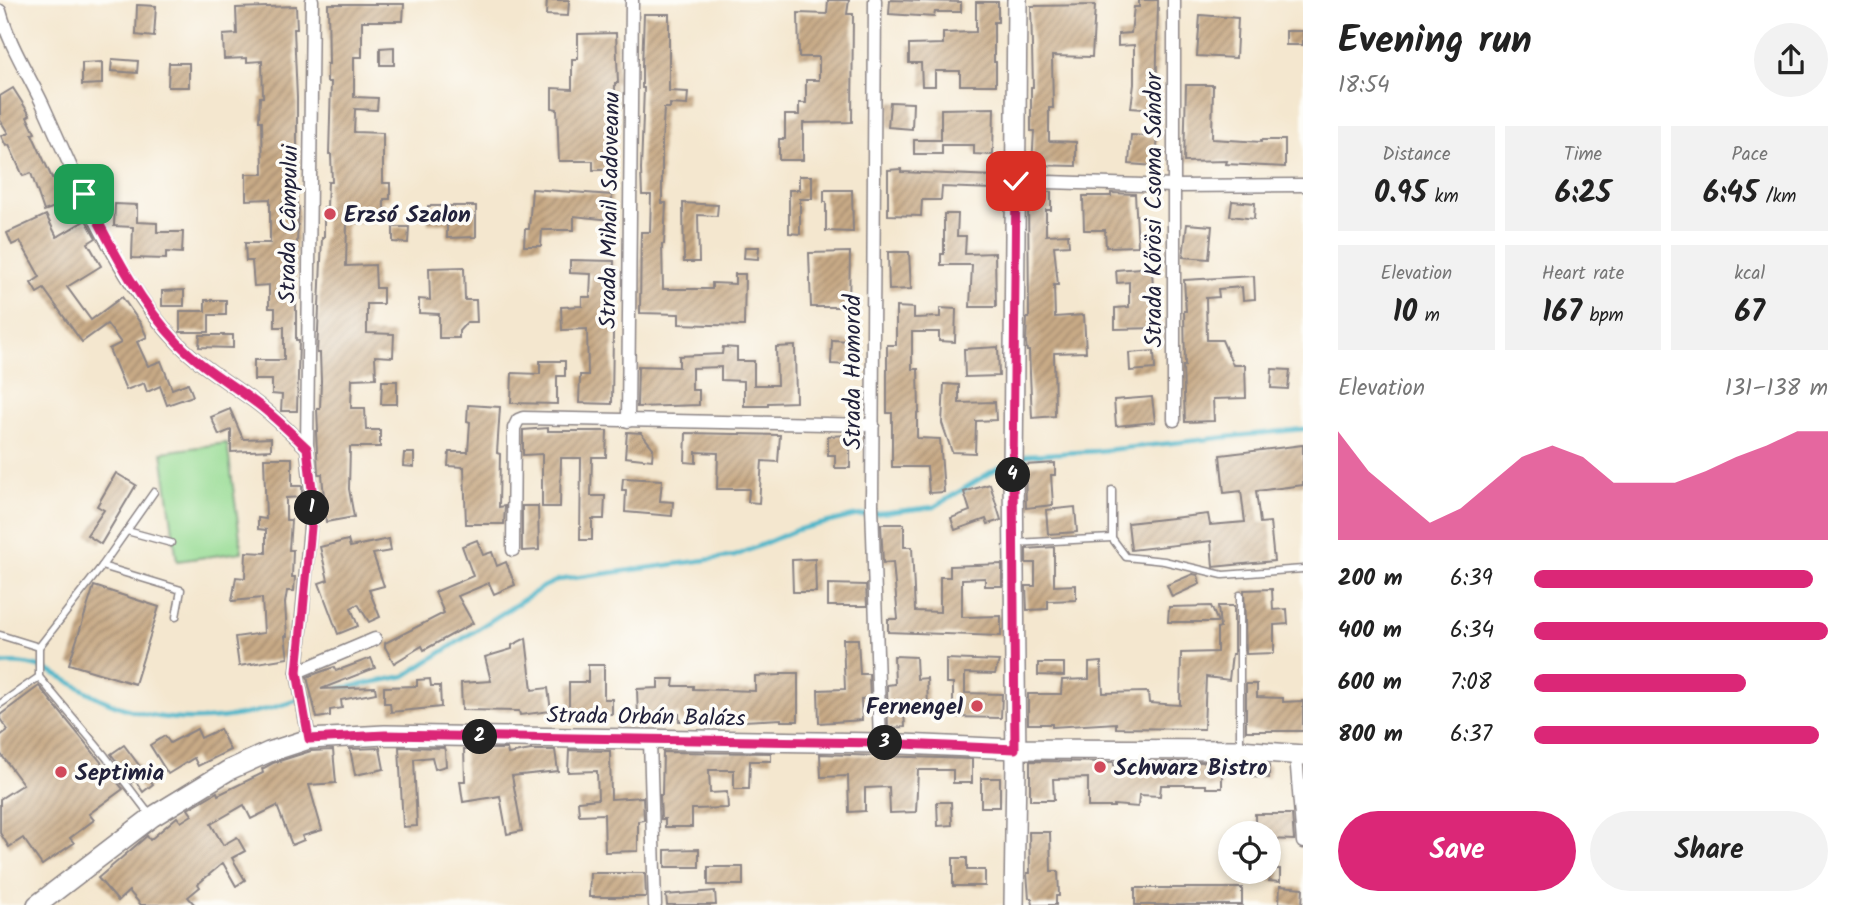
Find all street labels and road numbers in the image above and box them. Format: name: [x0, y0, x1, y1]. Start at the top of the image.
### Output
street label: Strada Kőrösi Csoma Sándor: [1137, 71, 1173, 347]
street label: Strada Mihail Sadoveanu: [591, 91, 631, 329]
street label: Strada Câmpului: [271, 143, 309, 303]
street label: Strada Homoród: [836, 294, 872, 450]
street label: Strada Orbán Balázs: [546, 698, 746, 738]

